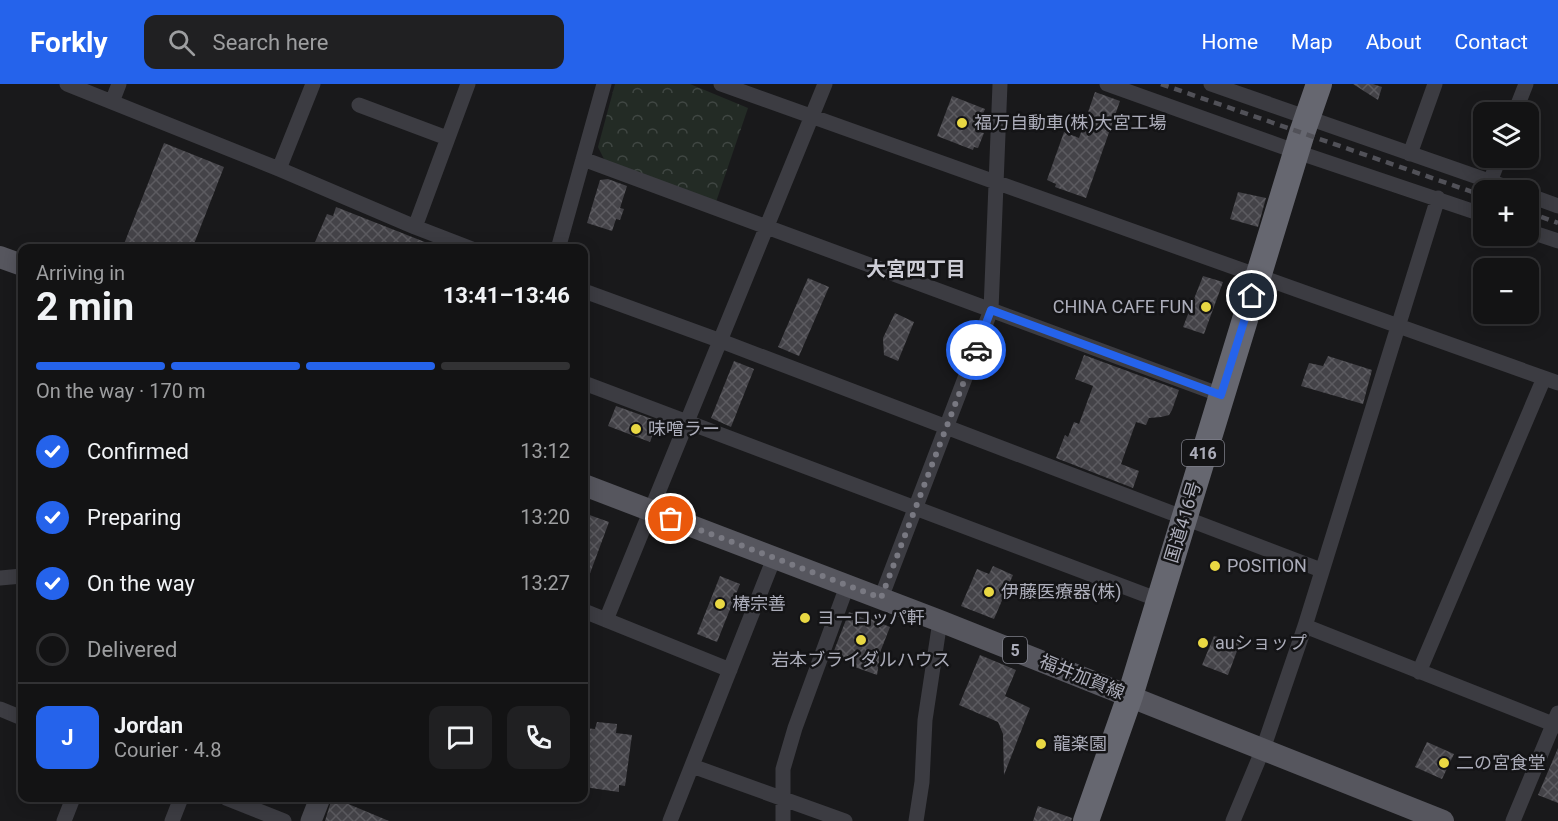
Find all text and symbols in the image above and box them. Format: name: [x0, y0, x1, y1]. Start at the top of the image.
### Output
search box: [144, 15, 564, 69]
text: Forkly: [30, 26, 108, 59]
icon: search: [165, 26, 198, 59]
text: Search here: [213, 30, 328, 55]
text: Home: [1202, 30, 1258, 54]
text: Map: [1291, 30, 1333, 54]
text: About: [1366, 30, 1422, 54]
text: Contact: [1455, 30, 1528, 54]
map controls: [1473, 102, 1539, 324]
button: layers: [1473, 102, 1539, 168]
place label: 福万自動車(株)大宮工場: [974, 112, 1166, 134]
marker: 福万自動車(株)大宮工場: [955, 116, 969, 130]
button: +: [1473, 180, 1539, 246]
district label: 大宮四丁目: [866, 257, 966, 281]
button: −: [1473, 258, 1539, 324]
text: Arriving in: [36, 261, 125, 285]
pin: [1226, 270, 1277, 321]
icon: home: [1235, 279, 1268, 312]
text: 13:41–13:46: [443, 283, 570, 308]
text: 2 min: [36, 284, 134, 330]
place label: CHINA CAFE FUN: [1053, 296, 1194, 317]
marker: CHINA CAFE FUN: [1199, 300, 1213, 314]
courier: [946, 320, 1006, 380]
icon: car: [960, 334, 993, 367]
text: On the way · 170 m: [36, 379, 205, 403]
place label: 味噌ラー: [648, 418, 720, 439]
marker: 味噌ラー: [629, 422, 643, 436]
icon: check: [36, 435, 69, 468]
text: Confirmed: [87, 439, 189, 464]
text: 13:12: [520, 439, 570, 463]
road number: 416: [1182, 440, 1224, 466]
street label: 国道416号: [1160, 478, 1205, 565]
pin: [645, 493, 696, 544]
icon: check: [36, 501, 69, 534]
icon: bag: [654, 502, 687, 535]
text: Preparing: [87, 505, 181, 530]
text: 13:20: [520, 505, 570, 529]
place label: POSITION: [1227, 555, 1307, 576]
marker: POSITION: [1208, 559, 1222, 573]
icon: check: [36, 567, 69, 600]
text: On the way: [87, 571, 195, 596]
text: 13:27: [520, 571, 570, 595]
place label: 伊藤医療器(株): [1001, 581, 1121, 603]
marker: 伊藤医療器(株): [982, 585, 996, 599]
place label: 椿宗善: [732, 593, 786, 614]
marker: 椿宗善: [713, 597, 727, 611]
place label: ヨーロッパ軒: [817, 607, 925, 628]
marker: ヨーロッパ軒: [798, 611, 812, 625]
place label: auショップ: [1215, 632, 1307, 653]
marker: 岩本ブライダルハウス: [854, 633, 868, 647]
marker: auショップ: [1196, 636, 1210, 650]
text: Delivered: [87, 637, 177, 662]
road number: 5: [1003, 637, 1027, 663]
place label: 岩本ブライダルハウス: [771, 649, 951, 670]
street label: 福井加賀線: [1037, 650, 1128, 703]
button: chat: [429, 706, 492, 769]
button: phone: [507, 706, 570, 769]
text: Jordan: [114, 713, 183, 738]
text: J: [61, 725, 74, 750]
place label: 龍楽園: [1053, 733, 1107, 754]
marker: 龍楽園: [1034, 737, 1048, 751]
text: Courier · 4.8: [114, 738, 221, 762]
place label: 二の宮食堂: [1456, 752, 1546, 773]
marker: 二の宮食堂: [1437, 756, 1451, 770]

